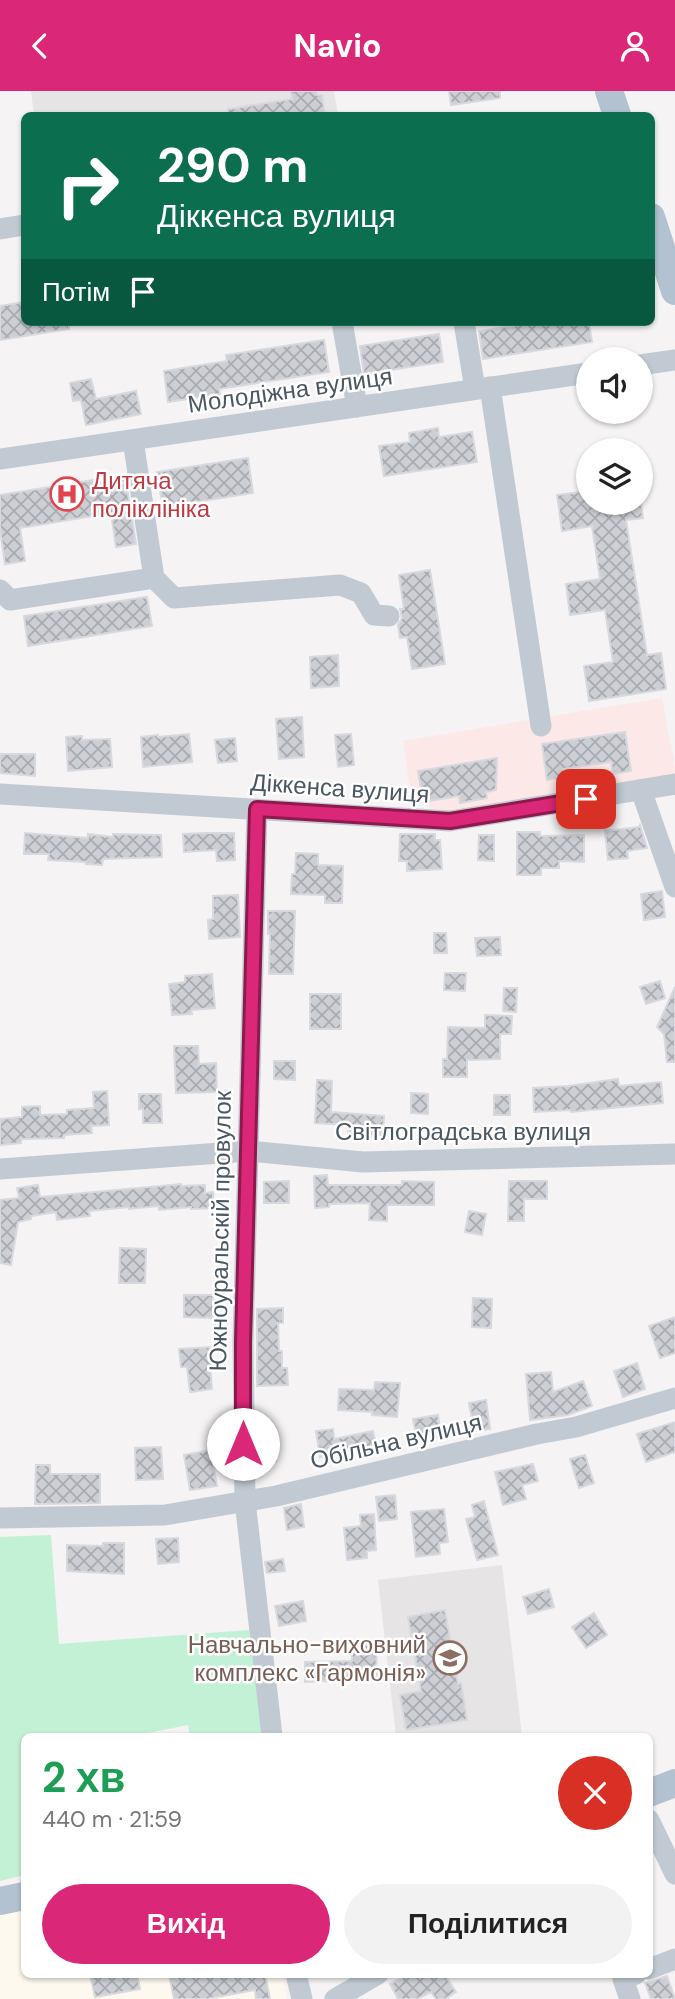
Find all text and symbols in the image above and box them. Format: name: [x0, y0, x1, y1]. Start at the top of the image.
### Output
text: Navio: [294, 25, 381, 67]
icon: back: [21, 27, 59, 65]
icon: person: [616, 27, 654, 65]
text: 290 m: [157, 133, 308, 197]
icon: right: [42, 140, 133, 231]
text: Діккенса вулиця: [157, 195, 396, 237]
icon: arrive: [124, 273, 162, 311]
text: Потім: [42, 275, 110, 309]
map controls: [576, 347, 653, 515]
button: sound: [576, 347, 653, 424]
street label: Молодіжна вулиця: [186, 360, 394, 420]
button: layers: [576, 438, 653, 515]
place label: Дитяча поліклініка: [92, 465, 211, 524]
hospital icon: Дитяча поліклініка: [48, 475, 86, 513]
street label: Діккенса вулиця: [250, 766, 430, 810]
pin: [556, 769, 616, 829]
icon: arrive: [567, 780, 605, 818]
street label: Южноуральскій провулок: [202, 1090, 238, 1372]
street label: Світлоградська вулиця: [335, 1116, 591, 1147]
street label: Обільна вулиця: [307, 1406, 485, 1476]
position arrow: [206, 1407, 280, 1481]
place label: Навчально-виховний комплекс «Гармонія»: [188, 1629, 426, 1688]
school or university icon: Навчально-виховний комплекс «Гармонія»: [431, 1639, 469, 1677]
text: 2 хв: [42, 1750, 125, 1805]
button: close: [558, 1756, 632, 1830]
text: 440 m · 21:59: [42, 1804, 182, 1834]
button: Вихід: [42, 1884, 330, 1964]
button: Поділитися: [344, 1884, 632, 1964]

